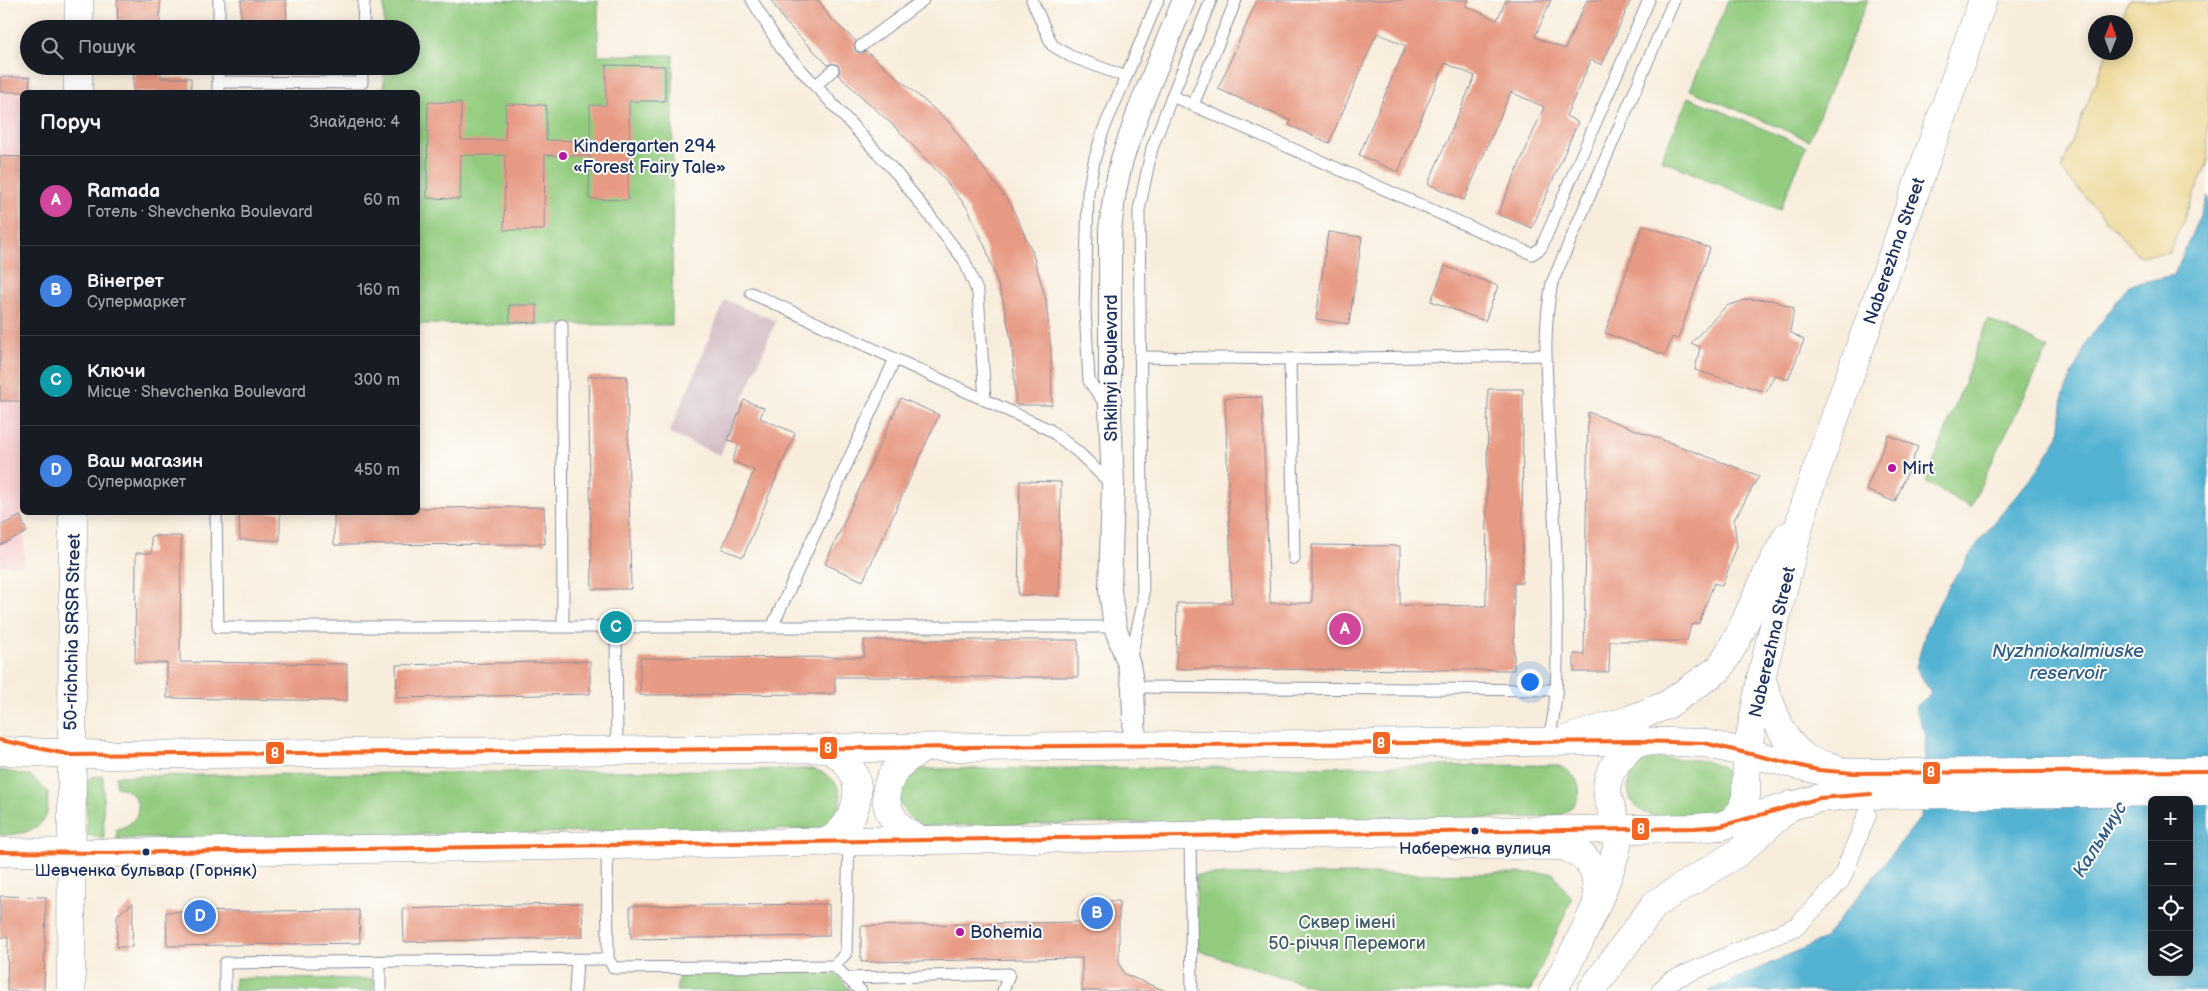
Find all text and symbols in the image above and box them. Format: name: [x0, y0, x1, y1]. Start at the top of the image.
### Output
north arrow: [2088, 15, 2133, 60]
search box: [20, 20, 420, 75]
icon: search: [38, 34, 66, 62]
text: Пошук: [78, 36, 136, 59]
text: Поруч: [40, 110, 101, 135]
text: Знайдено: 4: [310, 113, 400, 132]
place label: Kindergarten 294 «Forest Fairy Tale»: [573, 136, 726, 178]
marker: Kindergarten 294 «Forest Fairy Tale»: [557, 150, 569, 162]
street label: Naberezhna Street: [1859, 174, 1930, 327]
text: Ramada: [87, 180, 160, 203]
text: A: [51, 191, 61, 210]
text: 60 m: [363, 191, 400, 210]
text: Готель · Shevchenka Boulevard: [87, 203, 313, 222]
text: Вінегрет: [87, 270, 164, 293]
text: B: [50, 281, 62, 300]
text: 160 m: [357, 281, 400, 300]
text: Супермаркет: [87, 293, 186, 312]
street label: Shkilnyi Boulevard: [1101, 294, 1122, 442]
text: Ключи: [87, 360, 145, 383]
text: C: [50, 371, 62, 390]
text: 300 m: [354, 371, 400, 390]
text: Місце · Shevchenka Boulevard: [87, 383, 306, 402]
text: Ваш магазин: [87, 450, 203, 473]
place label: Mirt: [1902, 458, 1934, 479]
text: D: [50, 461, 62, 480]
text: 450 m: [354, 461, 400, 480]
marker: Mirt: [1886, 462, 1898, 474]
text: Супермаркет: [87, 473, 186, 492]
street label: 50-richchia SRSR Street: [60, 533, 85, 731]
street label: Naberezhna Street: [1745, 564, 1800, 720]
pin: C: [600, 608, 632, 646]
pin: A: [1329, 610, 1361, 648]
water label: Nyzhniokalmiuske reservoir: [1992, 640, 2144, 685]
your location: [1517, 669, 1543, 695]
line badge: 8: [1372, 731, 1391, 755]
text: 8: [1377, 735, 1385, 752]
line badge: 8: [819, 736, 838, 760]
text: 8: [824, 740, 832, 757]
line badge: 8: [265, 741, 285, 765]
text: 8: [271, 745, 279, 762]
line badge: 8: [1922, 761, 1941, 785]
text: 8: [1927, 764, 1935, 781]
map controls: [2148, 796, 2193, 976]
button: +: [2148, 796, 2193, 841]
water label: Кальмиус: [2068, 797, 2133, 882]
line badge: 8: [1631, 817, 1650, 841]
text: 8: [1637, 821, 1645, 838]
marker: Набережна вулиця: [1470, 826, 1480, 836]
place label: Набережна вулиця: [1399, 839, 1551, 859]
button: −: [2148, 841, 2193, 886]
marker: Шевченка бульвар (Горняк): [141, 847, 151, 857]
place label: Шевченка бульвар (Горняк): [35, 861, 257, 881]
button: locate: [2148, 886, 2193, 931]
pin: B: [1081, 894, 1113, 932]
pin: D: [184, 897, 216, 935]
park label: Сквер імені 50-річчя Перемоги: [1268, 912, 1426, 954]
place label: Bohemia: [970, 922, 1042, 943]
marker: Bohemia: [954, 926, 966, 938]
button: layers: [2148, 931, 2193, 976]

